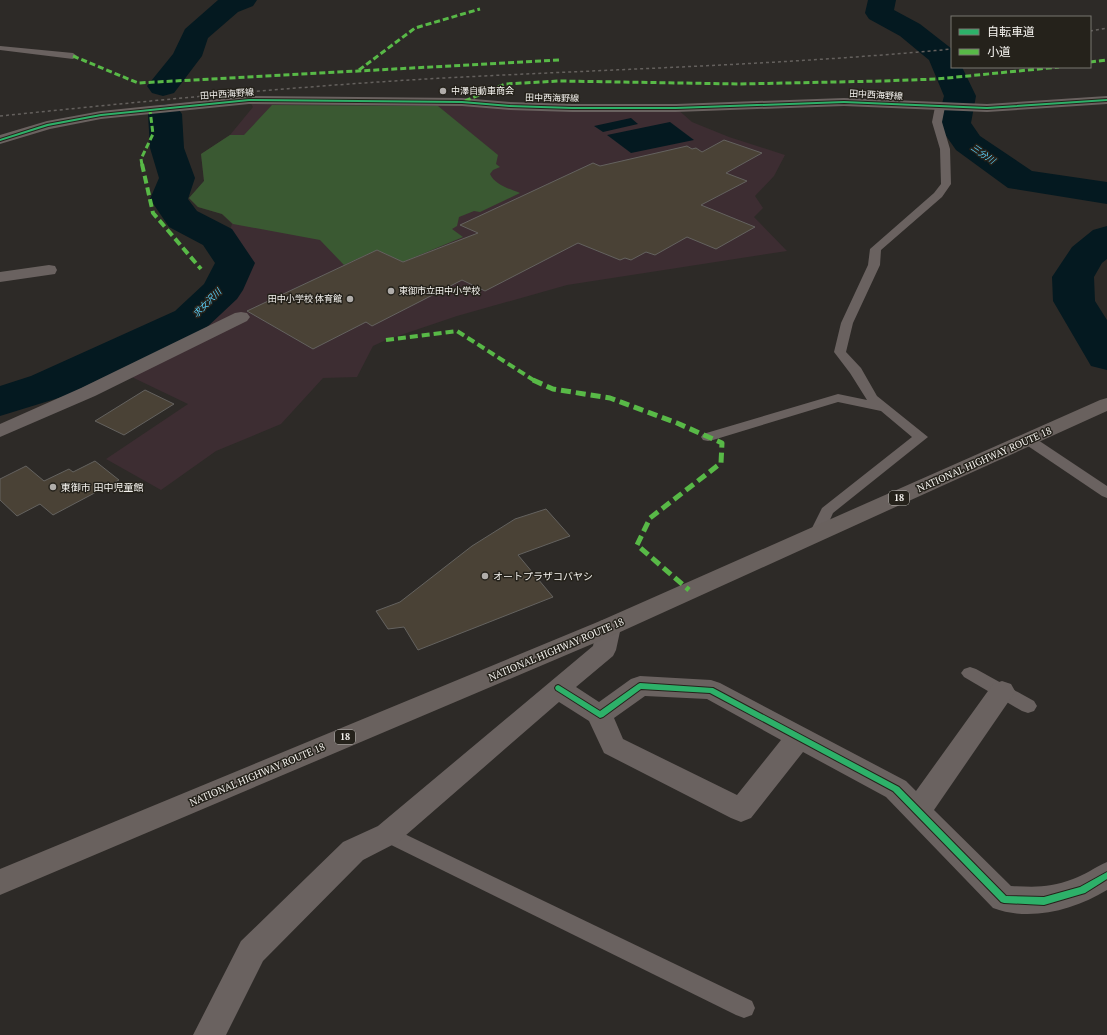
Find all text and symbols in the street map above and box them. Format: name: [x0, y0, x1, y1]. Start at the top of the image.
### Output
legend: [951, 16, 1091, 68]
text: 自転車道: [987, 24, 1035, 39]
text: 小道: [987, 44, 1011, 59]
place label: 中澤自動車商会: [451, 85, 514, 97]
street label: 田中西海野線: [200, 86, 255, 102]
marker: 中澤自動車商会: [438, 86, 448, 96]
street label: 田中西海野線: [849, 88, 904, 102]
street label: 田中西海野線: [525, 92, 580, 104]
water label: 三分川: [968, 141, 998, 167]
water label: 求女沢川: [190, 285, 225, 320]
place label: 東御市立田中小学校: [399, 285, 480, 297]
marker: 東御市立田中小学校: [386, 286, 396, 296]
place label: 田中小学校 体育館: [268, 293, 342, 305]
marker: 田中小学校 体育館: [345, 294, 355, 304]
street label: NATIONAL HIGHWAY ROUTE 18: [915, 424, 1054, 495]
place label: 東御市 田中児童館: [61, 481, 143, 494]
marker: 東御市 田中児童館: [48, 482, 58, 492]
road number: 18: [889, 491, 909, 505]
place label: オートプラザコバヤシ: [493, 570, 593, 583]
marker: オートプラザコバヤシ: [480, 571, 490, 581]
street label: NATIONAL HIGHWAY ROUTE 18: [486, 615, 626, 684]
road number: 18: [335, 730, 355, 744]
street label: NATIONAL HIGHWAY ROUTE 18: [187, 740, 327, 809]

